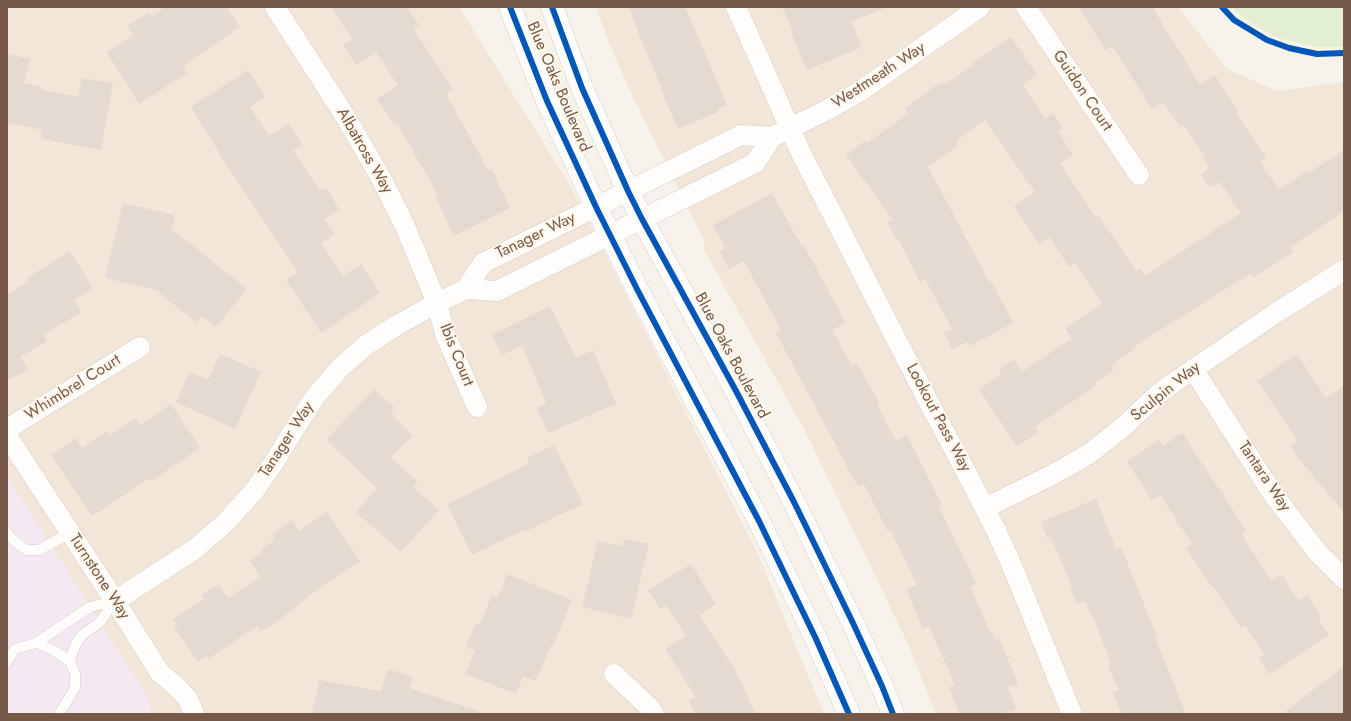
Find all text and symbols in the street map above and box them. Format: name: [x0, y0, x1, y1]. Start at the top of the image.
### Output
street label: Blue Oaks Boulevard: [522, 19, 594, 155]
street label: Westmeath Way: [829, 39, 929, 113]
street label: Guidon Court: [1048, 47, 1116, 135]
street label: Albatross Way: [332, 105, 396, 197]
street label: Tanager Way: [493, 208, 579, 264]
street label: Blue Oaks Boulevard: [690, 290, 772, 422]
street label: Ibis Court: [435, 321, 477, 389]
street label: Whimbrel Court: [22, 351, 124, 425]
street label: Sculpin Way: [1127, 358, 1205, 426]
street label: Lookout Pass Way: [901, 361, 975, 475]
street label: Tanager Way: [255, 399, 319, 481]
street label: Tantara Way: [1234, 438, 1294, 516]
street label: Turnstone Way: [64, 531, 134, 623]

